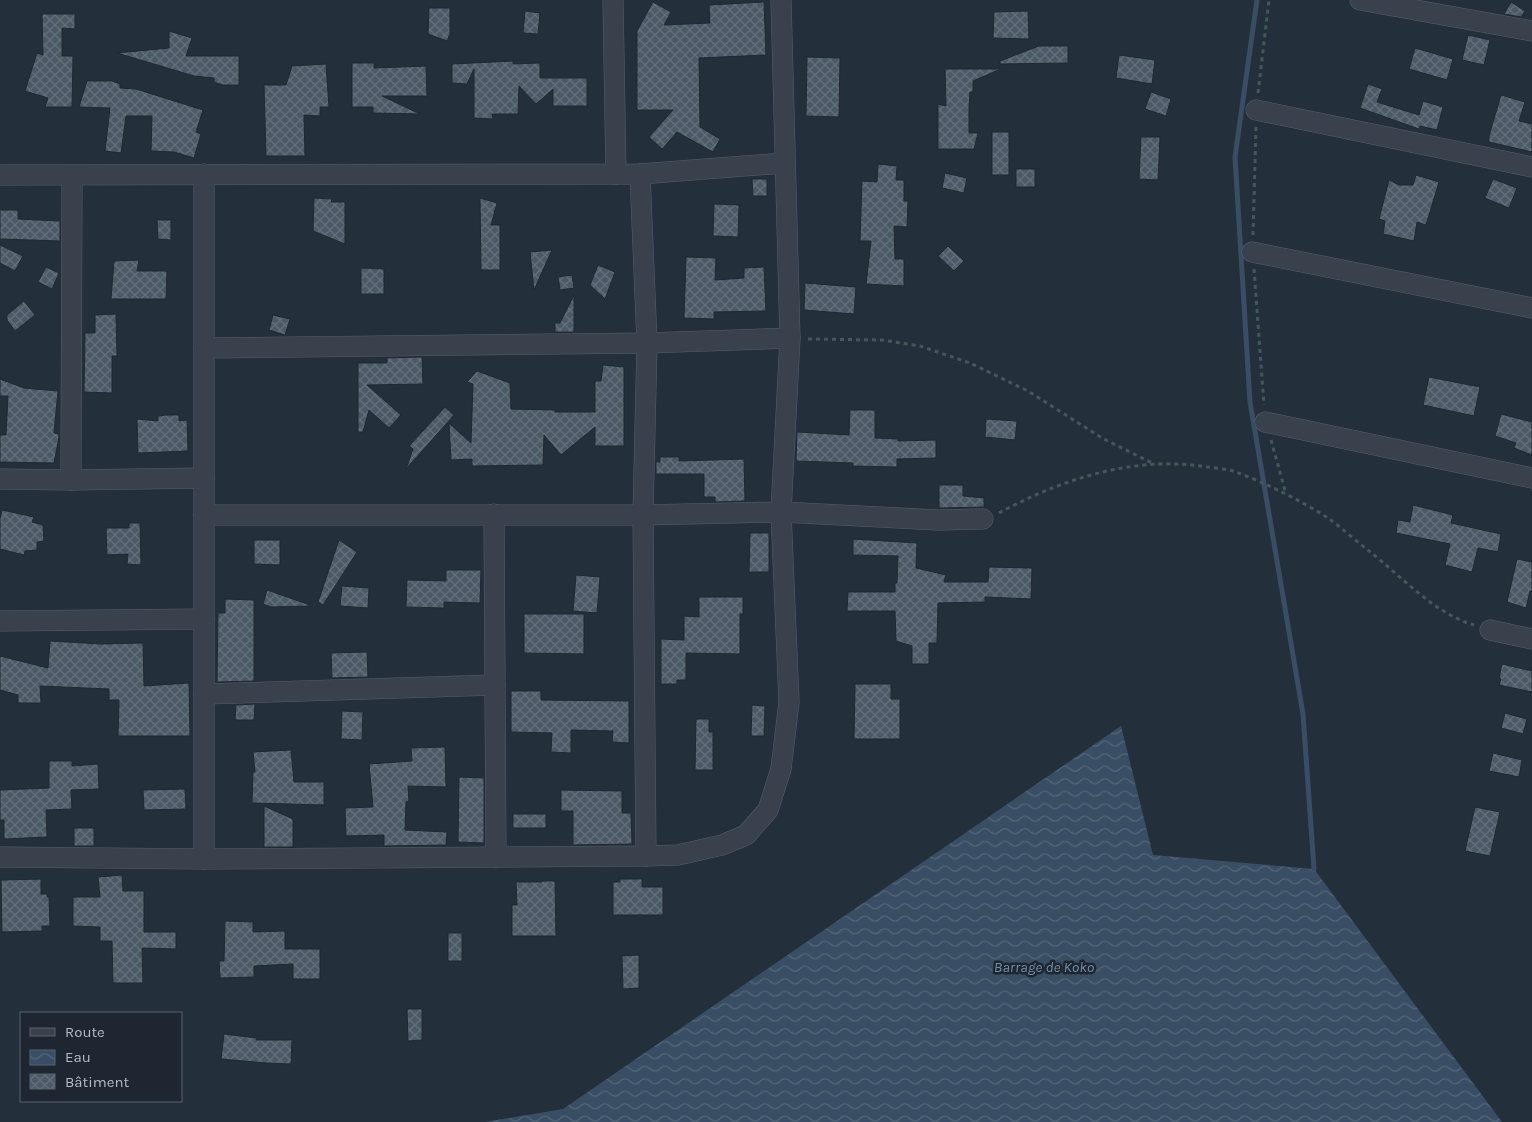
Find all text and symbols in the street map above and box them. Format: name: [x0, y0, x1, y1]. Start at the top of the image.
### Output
water label: Barrage de Koko: [994, 958, 1095, 976]
legend: [20, 1012, 182, 1102]
text: Route: [65, 1023, 105, 1041]
text: Eau: [65, 1048, 91, 1066]
text: Bâtiment: [65, 1073, 129, 1091]

